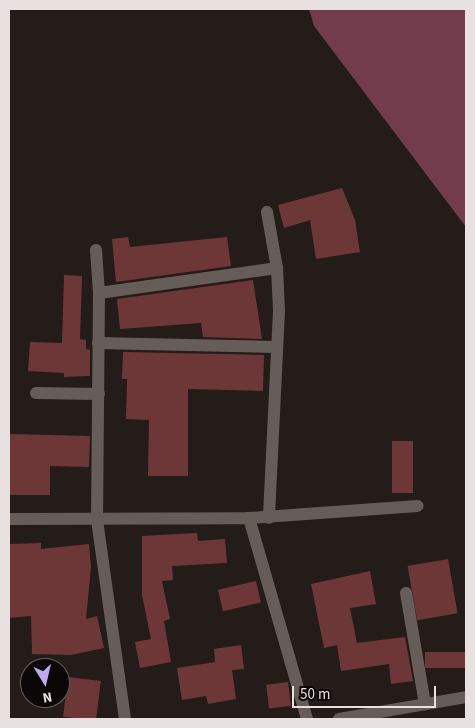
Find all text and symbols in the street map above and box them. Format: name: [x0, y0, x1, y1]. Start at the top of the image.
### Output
north arrow: [20, 658, 70, 708]
scale bar: [295, 676, 439, 708]
text: 50 m: [300, 684, 330, 705]
text: N: [41, 686, 53, 707]

